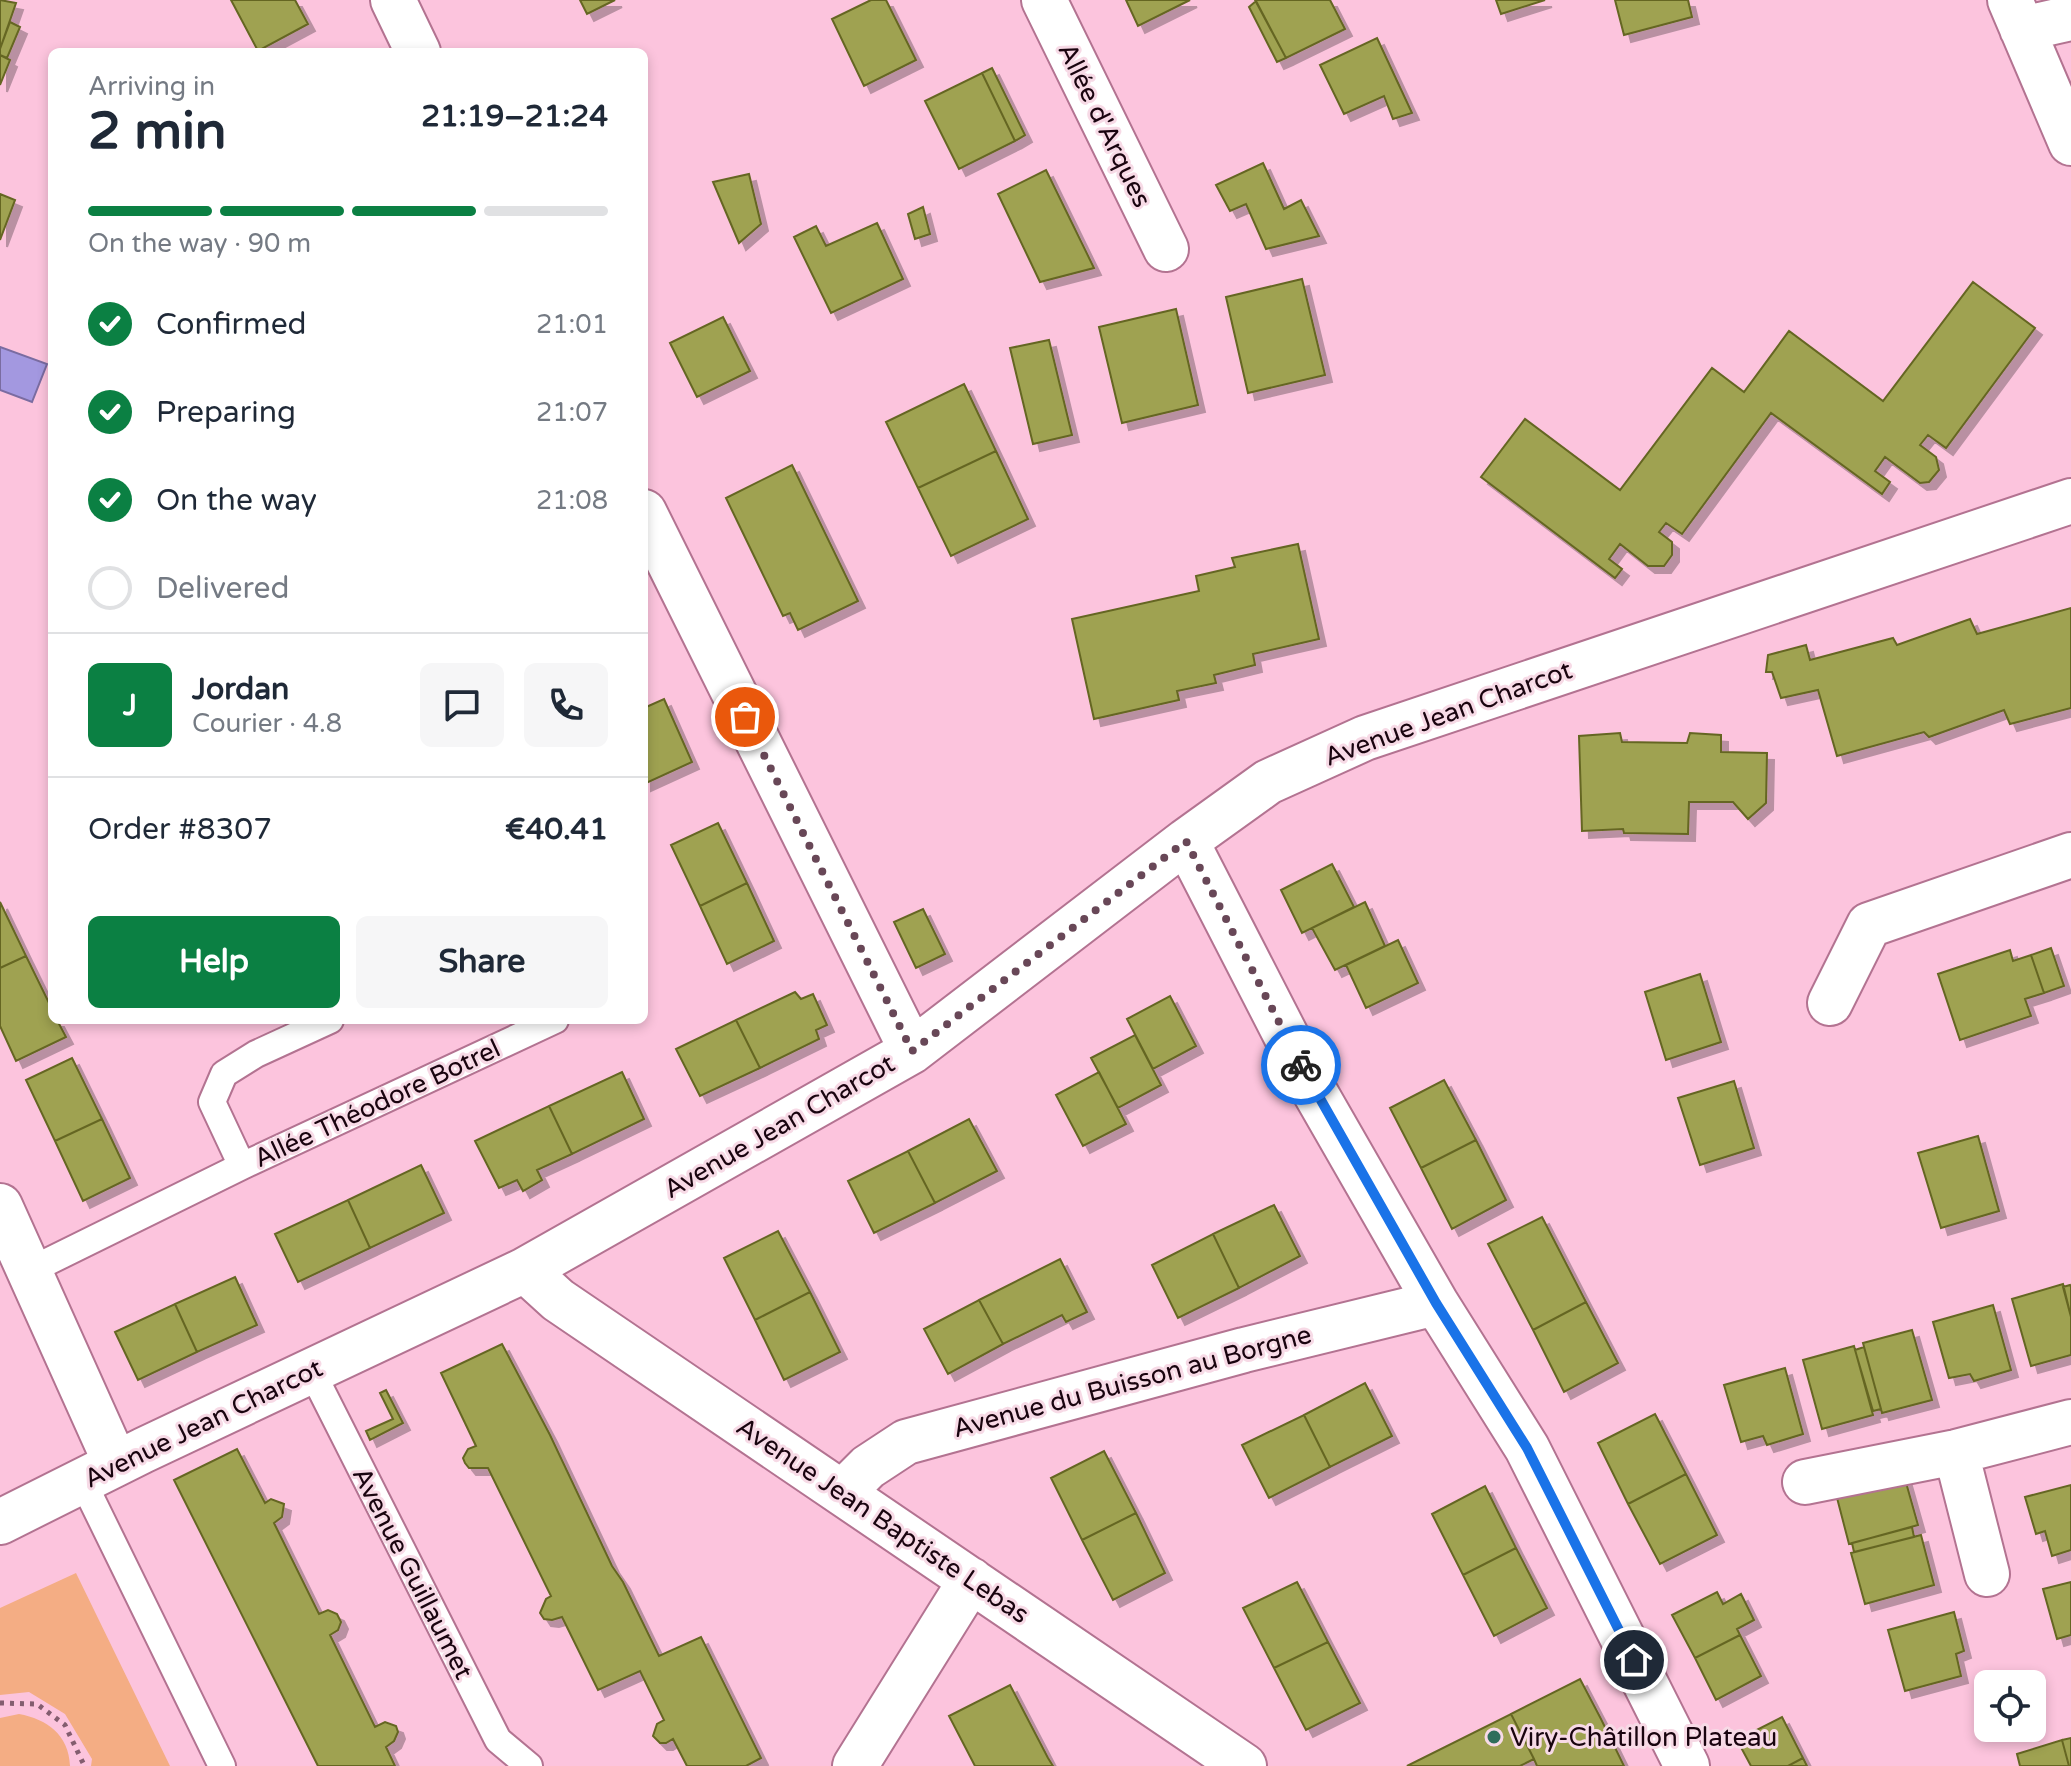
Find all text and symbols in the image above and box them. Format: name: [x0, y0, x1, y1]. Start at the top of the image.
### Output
street label: Allée d'Arques: [1051, 38, 1158, 212]
text: Arriving in: [88, 71, 215, 102]
text: 21:19–21:24: [421, 98, 608, 135]
text: 2 min: [88, 100, 227, 163]
text: On the way · 90 m: [88, 228, 311, 259]
icon: check: [88, 302, 132, 346]
text: Confirmed: [156, 306, 307, 343]
text: 21:01: [536, 309, 608, 340]
icon: check: [88, 390, 132, 434]
text: Preparing: [156, 394, 296, 431]
text: 21:07: [536, 397, 608, 428]
icon: check: [88, 478, 132, 522]
text: On the way: [156, 482, 317, 519]
text: 21:08: [536, 485, 608, 516]
text: Delivered: [156, 570, 290, 607]
street label: Avenue Jean Charcot: [1320, 654, 1576, 773]
button: chat: [420, 663, 504, 747]
button: phone: [524, 663, 608, 747]
text: Jordan: [192, 671, 289, 708]
pin: [711, 683, 779, 751]
text: J: [123, 687, 137, 724]
icon: bag: [723, 695, 767, 739]
text: Courier · 4.8: [192, 708, 342, 739]
text: Order #8307: [88, 811, 272, 848]
text: €40.41: [505, 811, 608, 848]
button: Help: [88, 916, 340, 1008]
button: Share: [356, 916, 608, 1008]
courier: [1261, 1025, 1341, 1105]
street label: Allée Théodore Botrel: [249, 1033, 505, 1174]
icon: bike: [1279, 1043, 1323, 1087]
street label: Avenue Jean Charcot: [658, 1048, 900, 1205]
street label: Avenue du Buisson au Borgne: [950, 1319, 1315, 1444]
street label: Avenue Jean Charcot: [79, 1352, 328, 1495]
street label: Avenue Jean Baptiste Lebas: [731, 1411, 1035, 1630]
street label: Avenue Guillaumet: [346, 1462, 479, 1684]
pin: [1600, 1626, 1668, 1694]
icon: home: [1612, 1638, 1656, 1682]
map controls: [1974, 1670, 2046, 1742]
button: locate: [1974, 1670, 2046, 1742]
place label: Viry-Châtillon Plateau: [1510, 1722, 1777, 1753]
marker: Viry-Châtillon Plateau: [1485, 1728, 1503, 1746]

